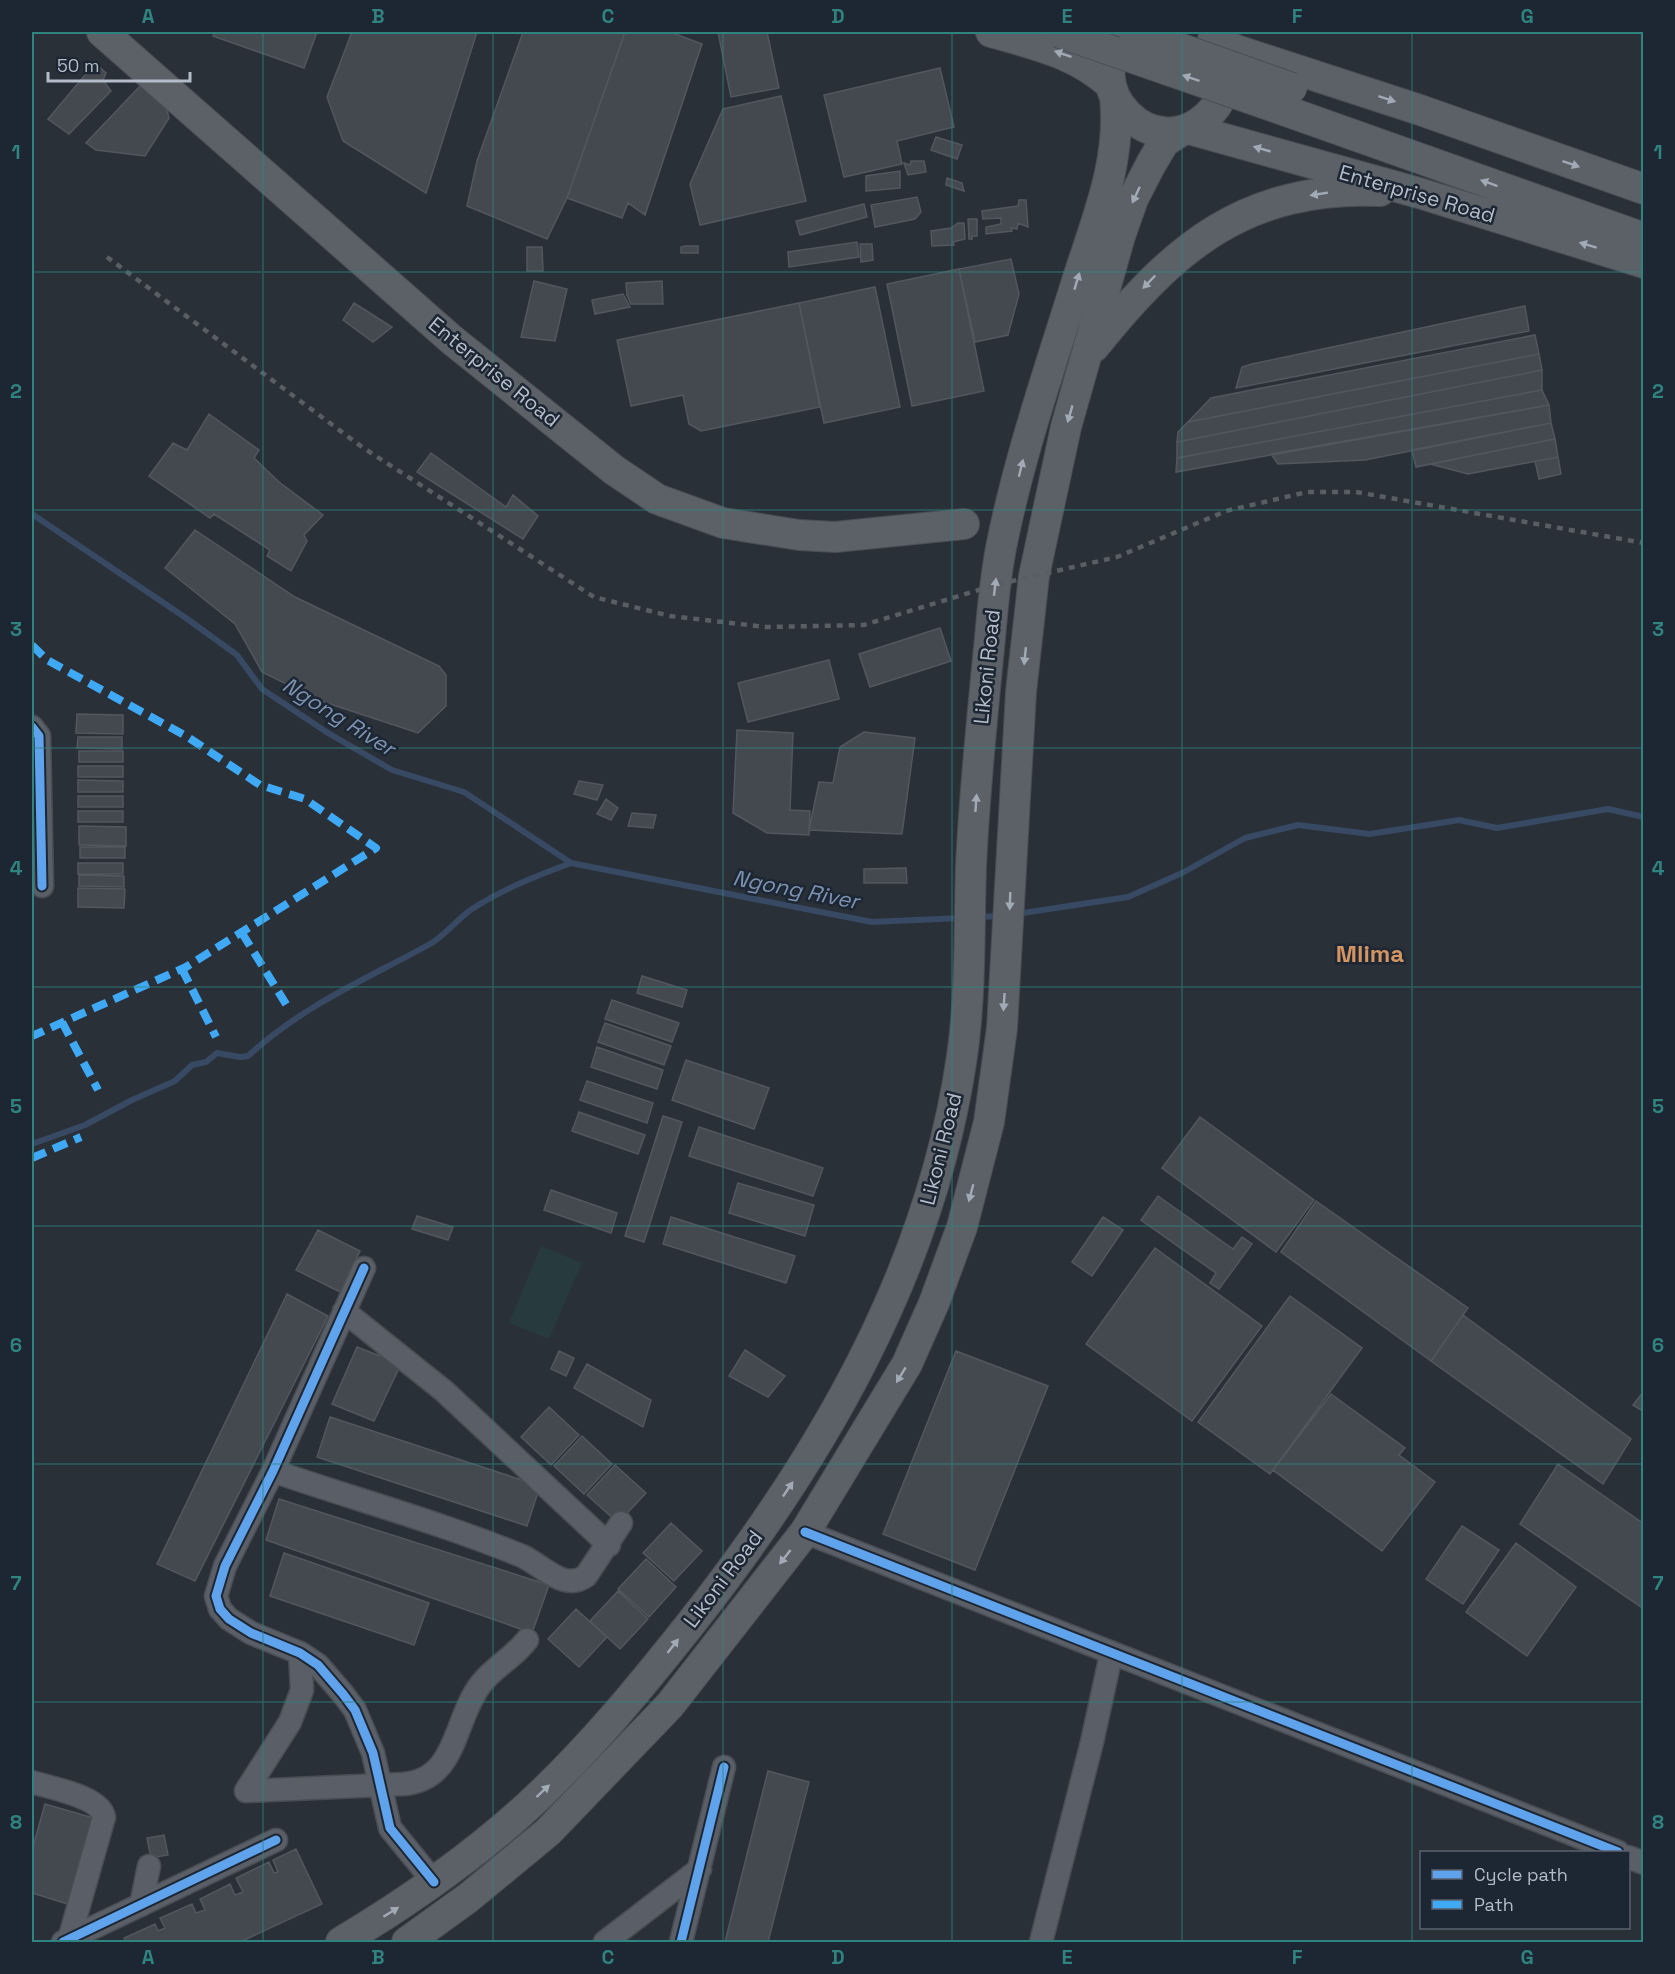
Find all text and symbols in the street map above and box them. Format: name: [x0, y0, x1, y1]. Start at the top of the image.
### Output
text: A: [142, 3, 155, 29]
text: B: [371, 3, 385, 29]
text: C: [602, 3, 615, 29]
text: D: [831, 3, 845, 29]
text: E: [1061, 3, 1073, 29]
text: F: [1292, 3, 1303, 29]
text: G: [1520, 3, 1534, 29]
scale bar: [48, 45, 190, 83]
one-way arrow: [1053, 49, 1071, 59]
text: 50 m: [57, 54, 99, 77]
one-way arrow: [1182, 72, 1200, 82]
one-way arrow: [1378, 95, 1396, 105]
text: 1: [11, 139, 21, 165]
text: 1: [1653, 139, 1663, 165]
one-way arrow: [1253, 144, 1271, 153]
street label: Enterprise Road: [1336, 158, 1498, 229]
one-way arrow: [1562, 159, 1580, 169]
one-way arrow: [1480, 177, 1498, 187]
one-way arrow: [1131, 186, 1141, 204]
one-way arrow: [1309, 190, 1328, 199]
one-way arrow: [1579, 240, 1597, 249]
one-way arrow: [1073, 272, 1082, 290]
one-way arrow: [1142, 274, 1156, 289]
street label: Enterprise Road: [423, 310, 565, 433]
text: 2: [10, 378, 22, 404]
text: 2: [1652, 378, 1664, 404]
one-way arrow: [1064, 405, 1074, 423]
one-way arrow: [1017, 459, 1026, 477]
one-way arrow: [991, 578, 1000, 597]
street label: Likoni Road: [967, 608, 1006, 726]
text: 3: [10, 616, 22, 642]
text: 3: [1652, 616, 1664, 642]
one-way arrow: [1020, 646, 1030, 665]
water label: Ngong River: [277, 670, 403, 763]
one-way arrow: [971, 793, 980, 812]
text: 4: [10, 855, 23, 881]
text: 4: [1652, 855, 1665, 881]
water label: Ngong River: [731, 863, 864, 915]
one-way arrow: [1006, 892, 1015, 911]
district label: Mlima: [1336, 938, 1404, 969]
one-way arrow: [999, 992, 1009, 1011]
street label: Likoni Road: [913, 1090, 968, 1208]
text: 5: [10, 1093, 22, 1119]
text: 5: [1652, 1093, 1664, 1119]
one-way arrow: [966, 1185, 975, 1203]
text: 6: [10, 1332, 22, 1358]
text: 6: [1652, 1332, 1664, 1358]
one-way arrow: [895, 1367, 906, 1383]
one-way arrow: [782, 1481, 794, 1497]
street label: Likoni Road: [677, 1525, 768, 1633]
one-way arrow: [779, 1549, 792, 1565]
text: 7: [10, 1570, 22, 1596]
text: 7: [1652, 1570, 1664, 1596]
one-way arrow: [666, 1638, 679, 1654]
one-way arrow: [536, 1785, 550, 1799]
text: 8: [10, 1809, 22, 1835]
text: 8: [1652, 1809, 1664, 1835]
legend: [1420, 1851, 1630, 1929]
text: Cycle path: [1474, 1863, 1568, 1886]
text: Path: [1474, 1893, 1514, 1916]
one-way arrow: [383, 1907, 399, 1918]
text: A: [142, 1944, 155, 1970]
text: B: [371, 1944, 385, 1970]
text: C: [602, 1944, 615, 1970]
text: D: [831, 1944, 845, 1970]
text: E: [1061, 1944, 1073, 1970]
text: F: [1292, 1944, 1303, 1970]
text: G: [1520, 1944, 1534, 1970]

